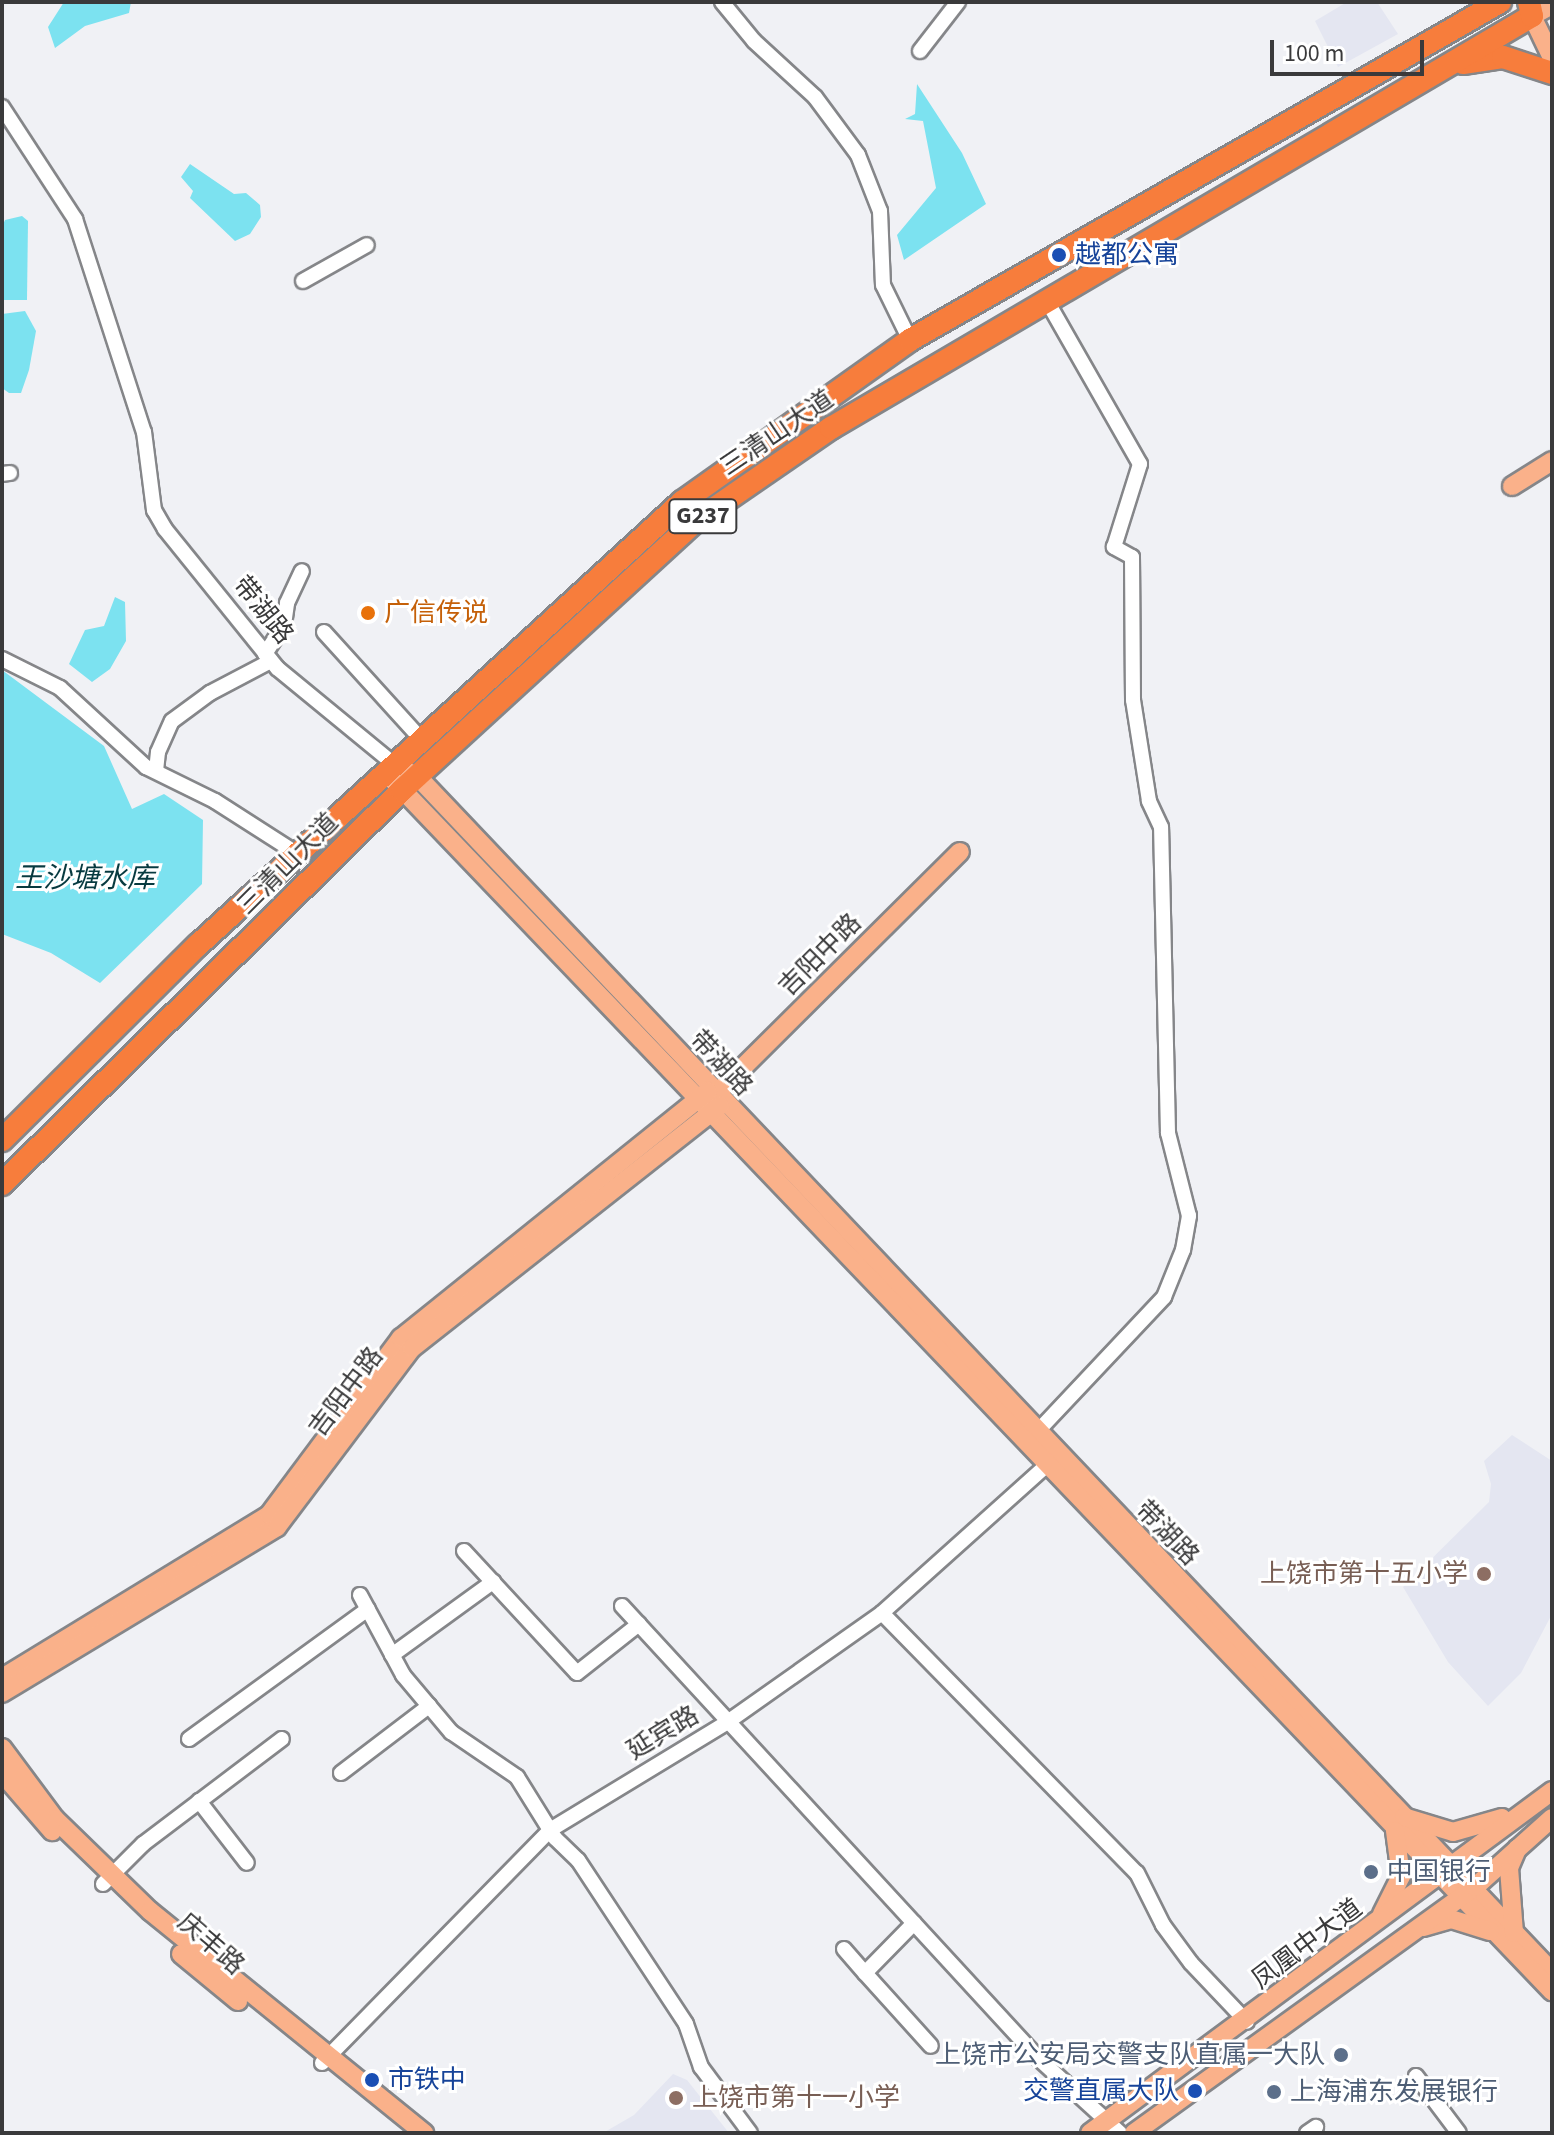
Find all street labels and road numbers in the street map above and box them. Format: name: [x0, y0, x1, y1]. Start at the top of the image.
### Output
street label: 三清山大道: [714, 384, 840, 482]
road number: G237: [667, 496, 739, 536]
street label: 带湖路: [226, 570, 300, 650]
street label: 三清山大道: [231, 807, 345, 921]
street label: 吉阳中路: [772, 907, 868, 1003]
street label: 带湖路: [683, 1024, 759, 1102]
street label: 吉阳中路: [302, 1341, 390, 1443]
street label: 带湖路: [1129, 1494, 1205, 1572]
street label: 延宾路: [622, 1700, 704, 1766]
street label: 凤凰中大道: [1246, 1892, 1368, 1996]
street label: 庆丰路: [171, 1907, 251, 1981]

